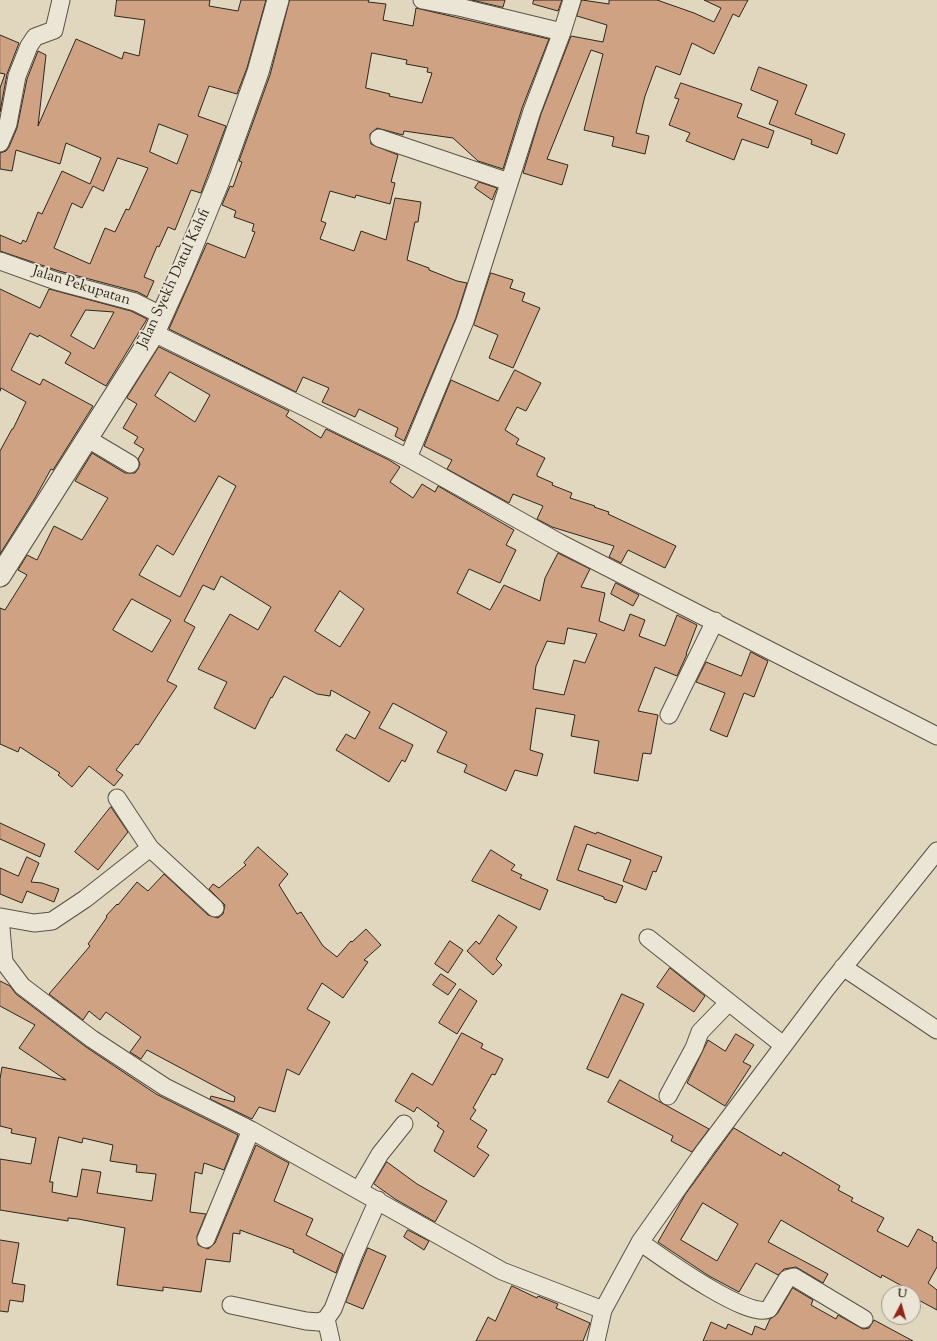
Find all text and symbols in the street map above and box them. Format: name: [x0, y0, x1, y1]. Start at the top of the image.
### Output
street label: Jalan Syekh Datul Kahfi: [135, 206, 215, 352]
street label: Jalan Pekupatan: [30, 264, 132, 310]
north arrow: [881, 1285, 921, 1325]
text: U: [897, 1286, 907, 1302]

